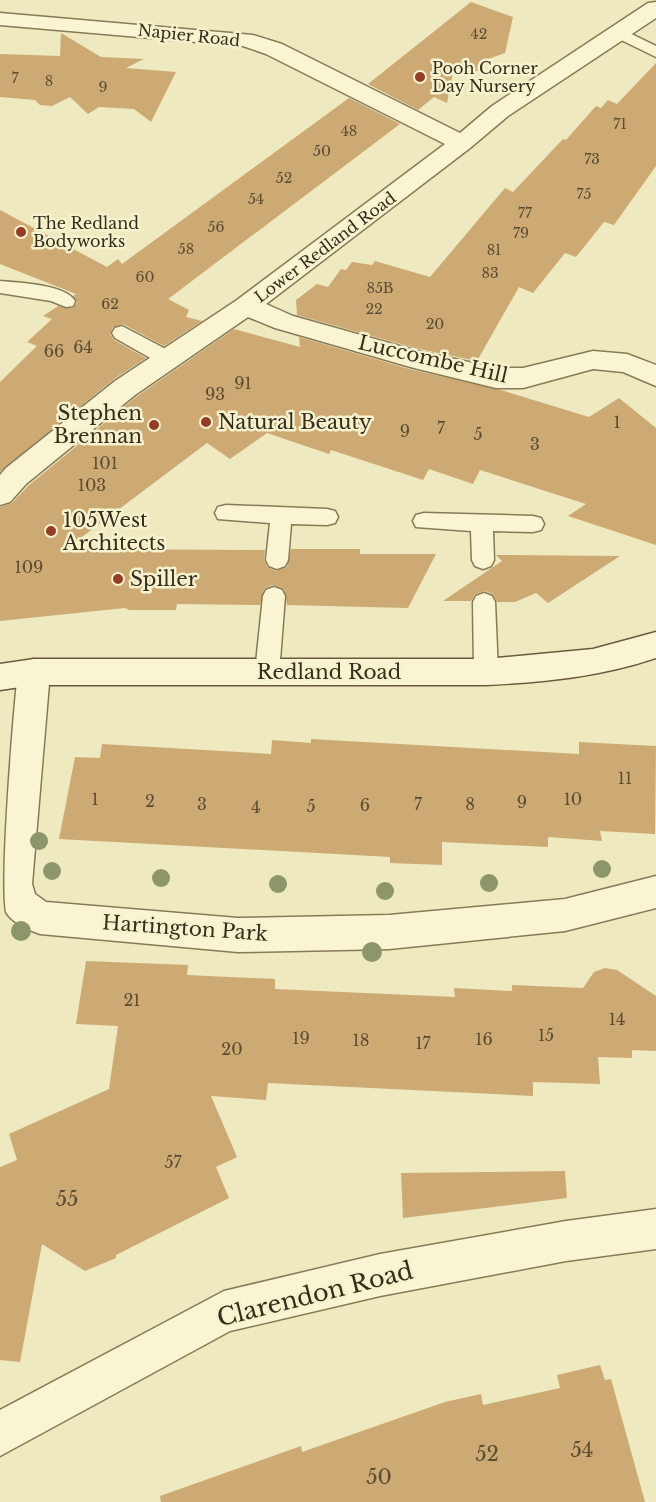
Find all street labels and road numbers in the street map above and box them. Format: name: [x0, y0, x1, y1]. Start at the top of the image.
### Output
street label: Napier Road: [137, 20, 241, 50]
street label: Lower Redland Road: [250, 187, 400, 307]
street label: Luccombe Hill: [356, 330, 510, 388]
street label: Redland Road: [257, 660, 401, 684]
street label: Hartington Park: [101, 910, 269, 946]
street label: Clarendon Road: [214, 1256, 416, 1332]

